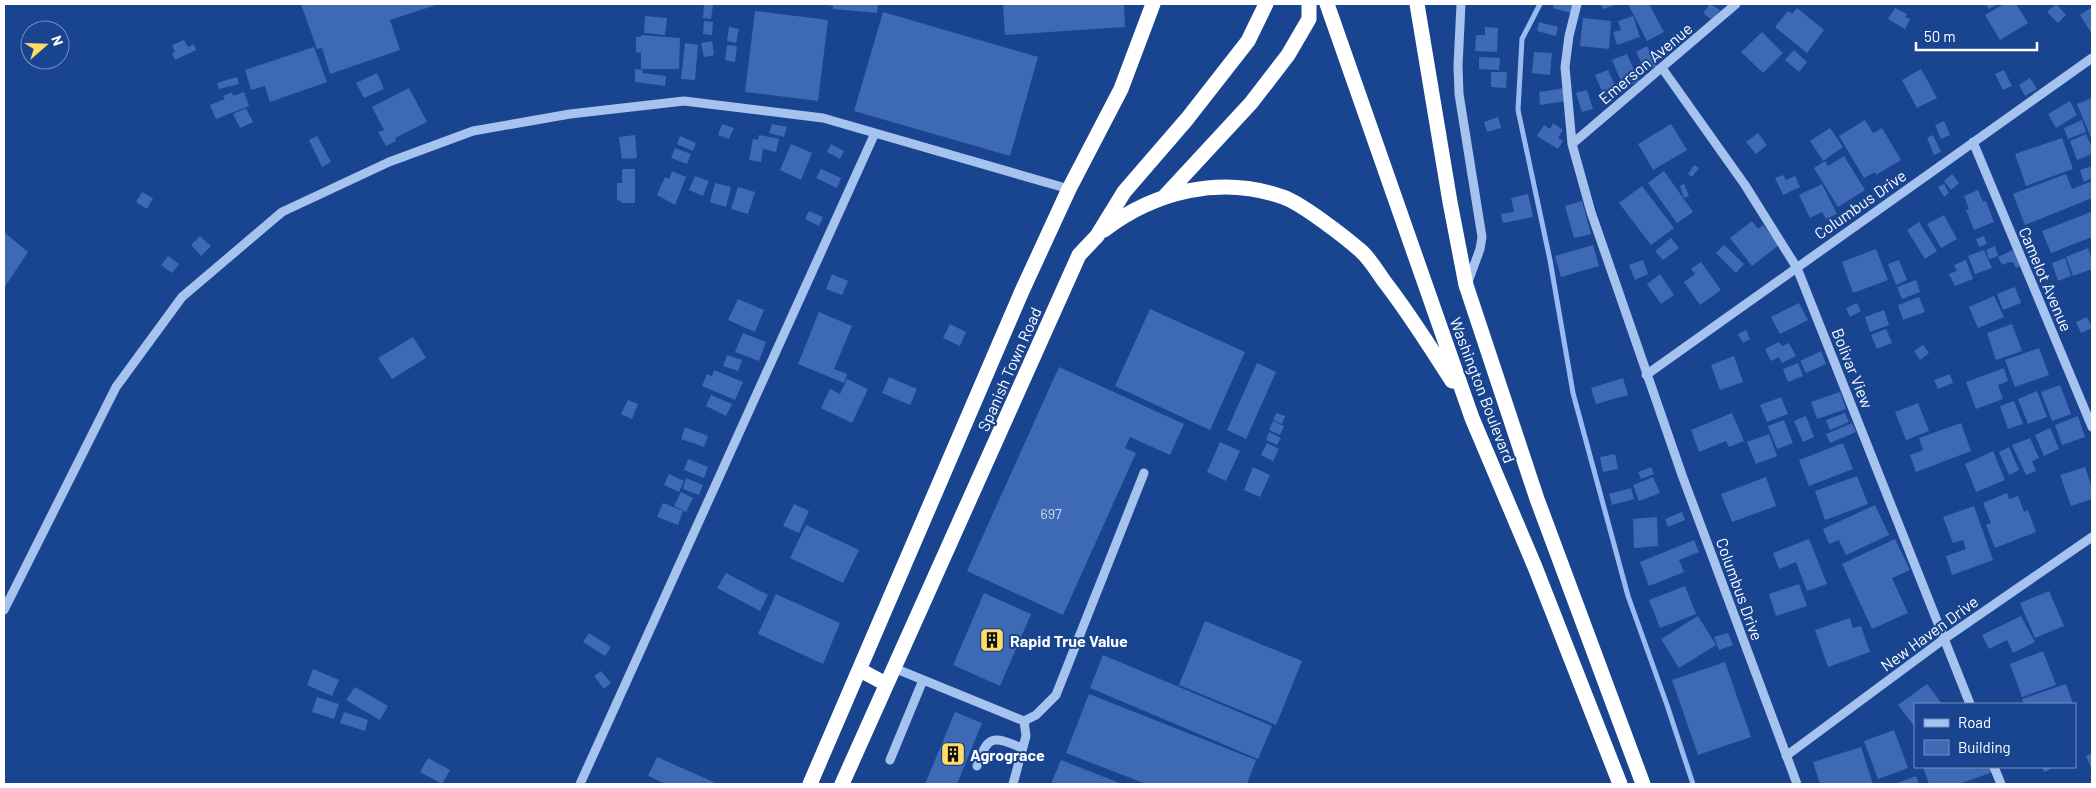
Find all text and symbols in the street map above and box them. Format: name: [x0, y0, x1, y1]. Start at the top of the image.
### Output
street label: Emerson Avenue: [1594, 18, 1696, 108]
north arrow: [20, 20, 70, 70]
scale bar: [1916, 20, 2037, 52]
text: 50 m: [1924, 27, 1956, 45]
text: N: [48, 33, 67, 48]
street label: Columbus Drive: [1810, 165, 1910, 243]
street label: Camelot Avenue: [2015, 224, 2077, 334]
street label: Spanish Town Road: [973, 304, 1045, 434]
street label: Washington Boulevard: [1446, 314, 1520, 466]
street label: Bolivar View: [1828, 325, 1878, 411]
house number: 697: [1040, 505, 1062, 522]
street label: Columbus Drive: [1713, 535, 1767, 643]
street label: New Haven Drive: [1877, 591, 1981, 675]
building icon: Rapid True Value: [979, 627, 1005, 653]
place label: Rapid True Value: [1010, 631, 1128, 650]
legend: [1914, 703, 2076, 768]
text: Road: [1958, 713, 1991, 731]
text: Building: [1958, 738, 2011, 756]
building icon: Agrograce: [940, 741, 966, 767]
place label: Agrograce: [970, 745, 1045, 764]

